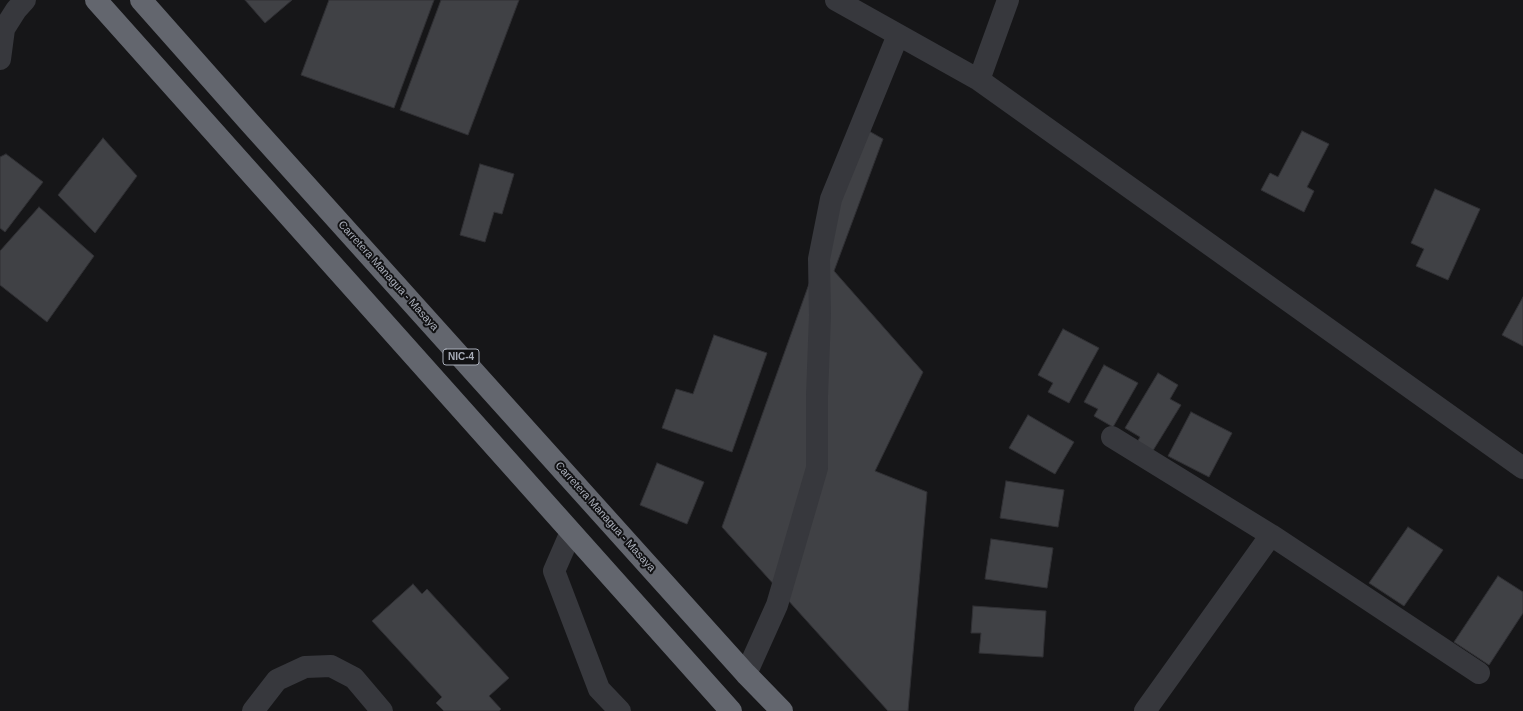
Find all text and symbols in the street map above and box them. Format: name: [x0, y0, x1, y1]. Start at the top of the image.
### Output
street label: Carretera Managua - Masaya: [335, 218, 441, 334]
road number: NIC-4: [443, 349, 479, 365]
street label: Carretera Managua - Masaya: [552, 459, 658, 575]

